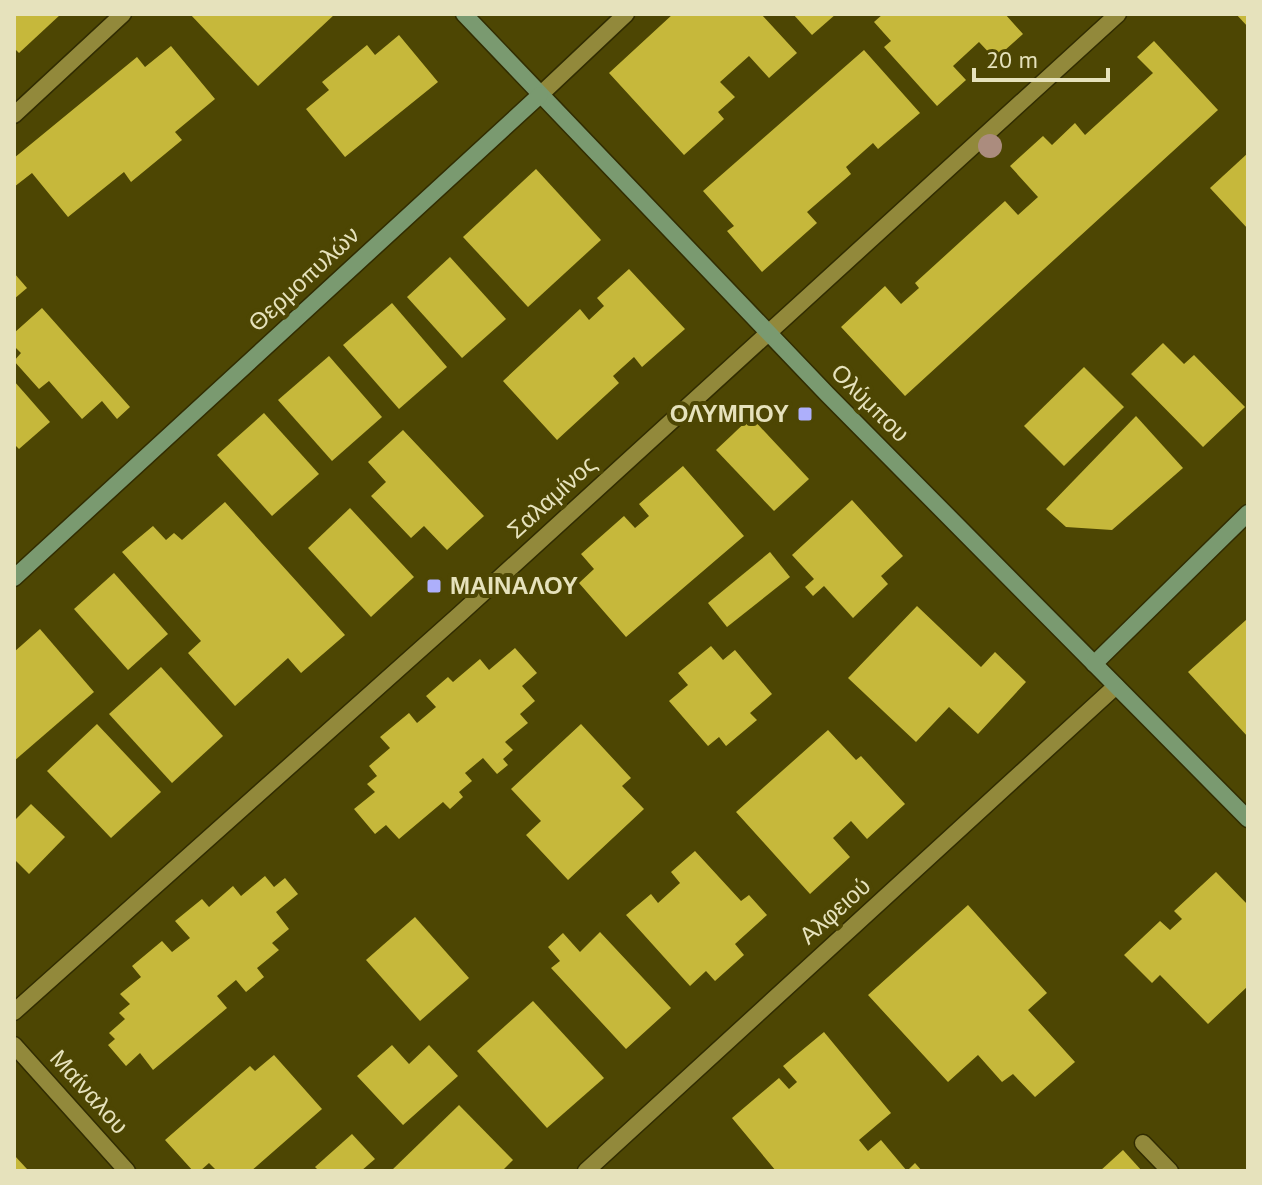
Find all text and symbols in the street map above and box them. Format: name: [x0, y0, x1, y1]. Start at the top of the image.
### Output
scale bar: [974, 32, 1108, 82]
text: 20 m: [986, 44, 1038, 75]
street label: Θερμοπυλών: [242, 219, 366, 338]
street label: Ολύμπου: [824, 357, 916, 449]
place label: ΟΛΥΜΠΟΥ: [670, 398, 789, 429]
marker: ΟΛΥΜΠΟΥ: [796, 405, 814, 423]
street label: Σαλαμίνος: [501, 448, 603, 545]
place label: ΜΑΙΝΑΛΟΥ: [450, 570, 578, 601]
marker: ΜΑΙΝΑΛΟΥ: [425, 577, 443, 595]
street label: Αλφειού: [792, 870, 877, 951]
street label: Μαίναλου: [43, 1043, 135, 1140]

